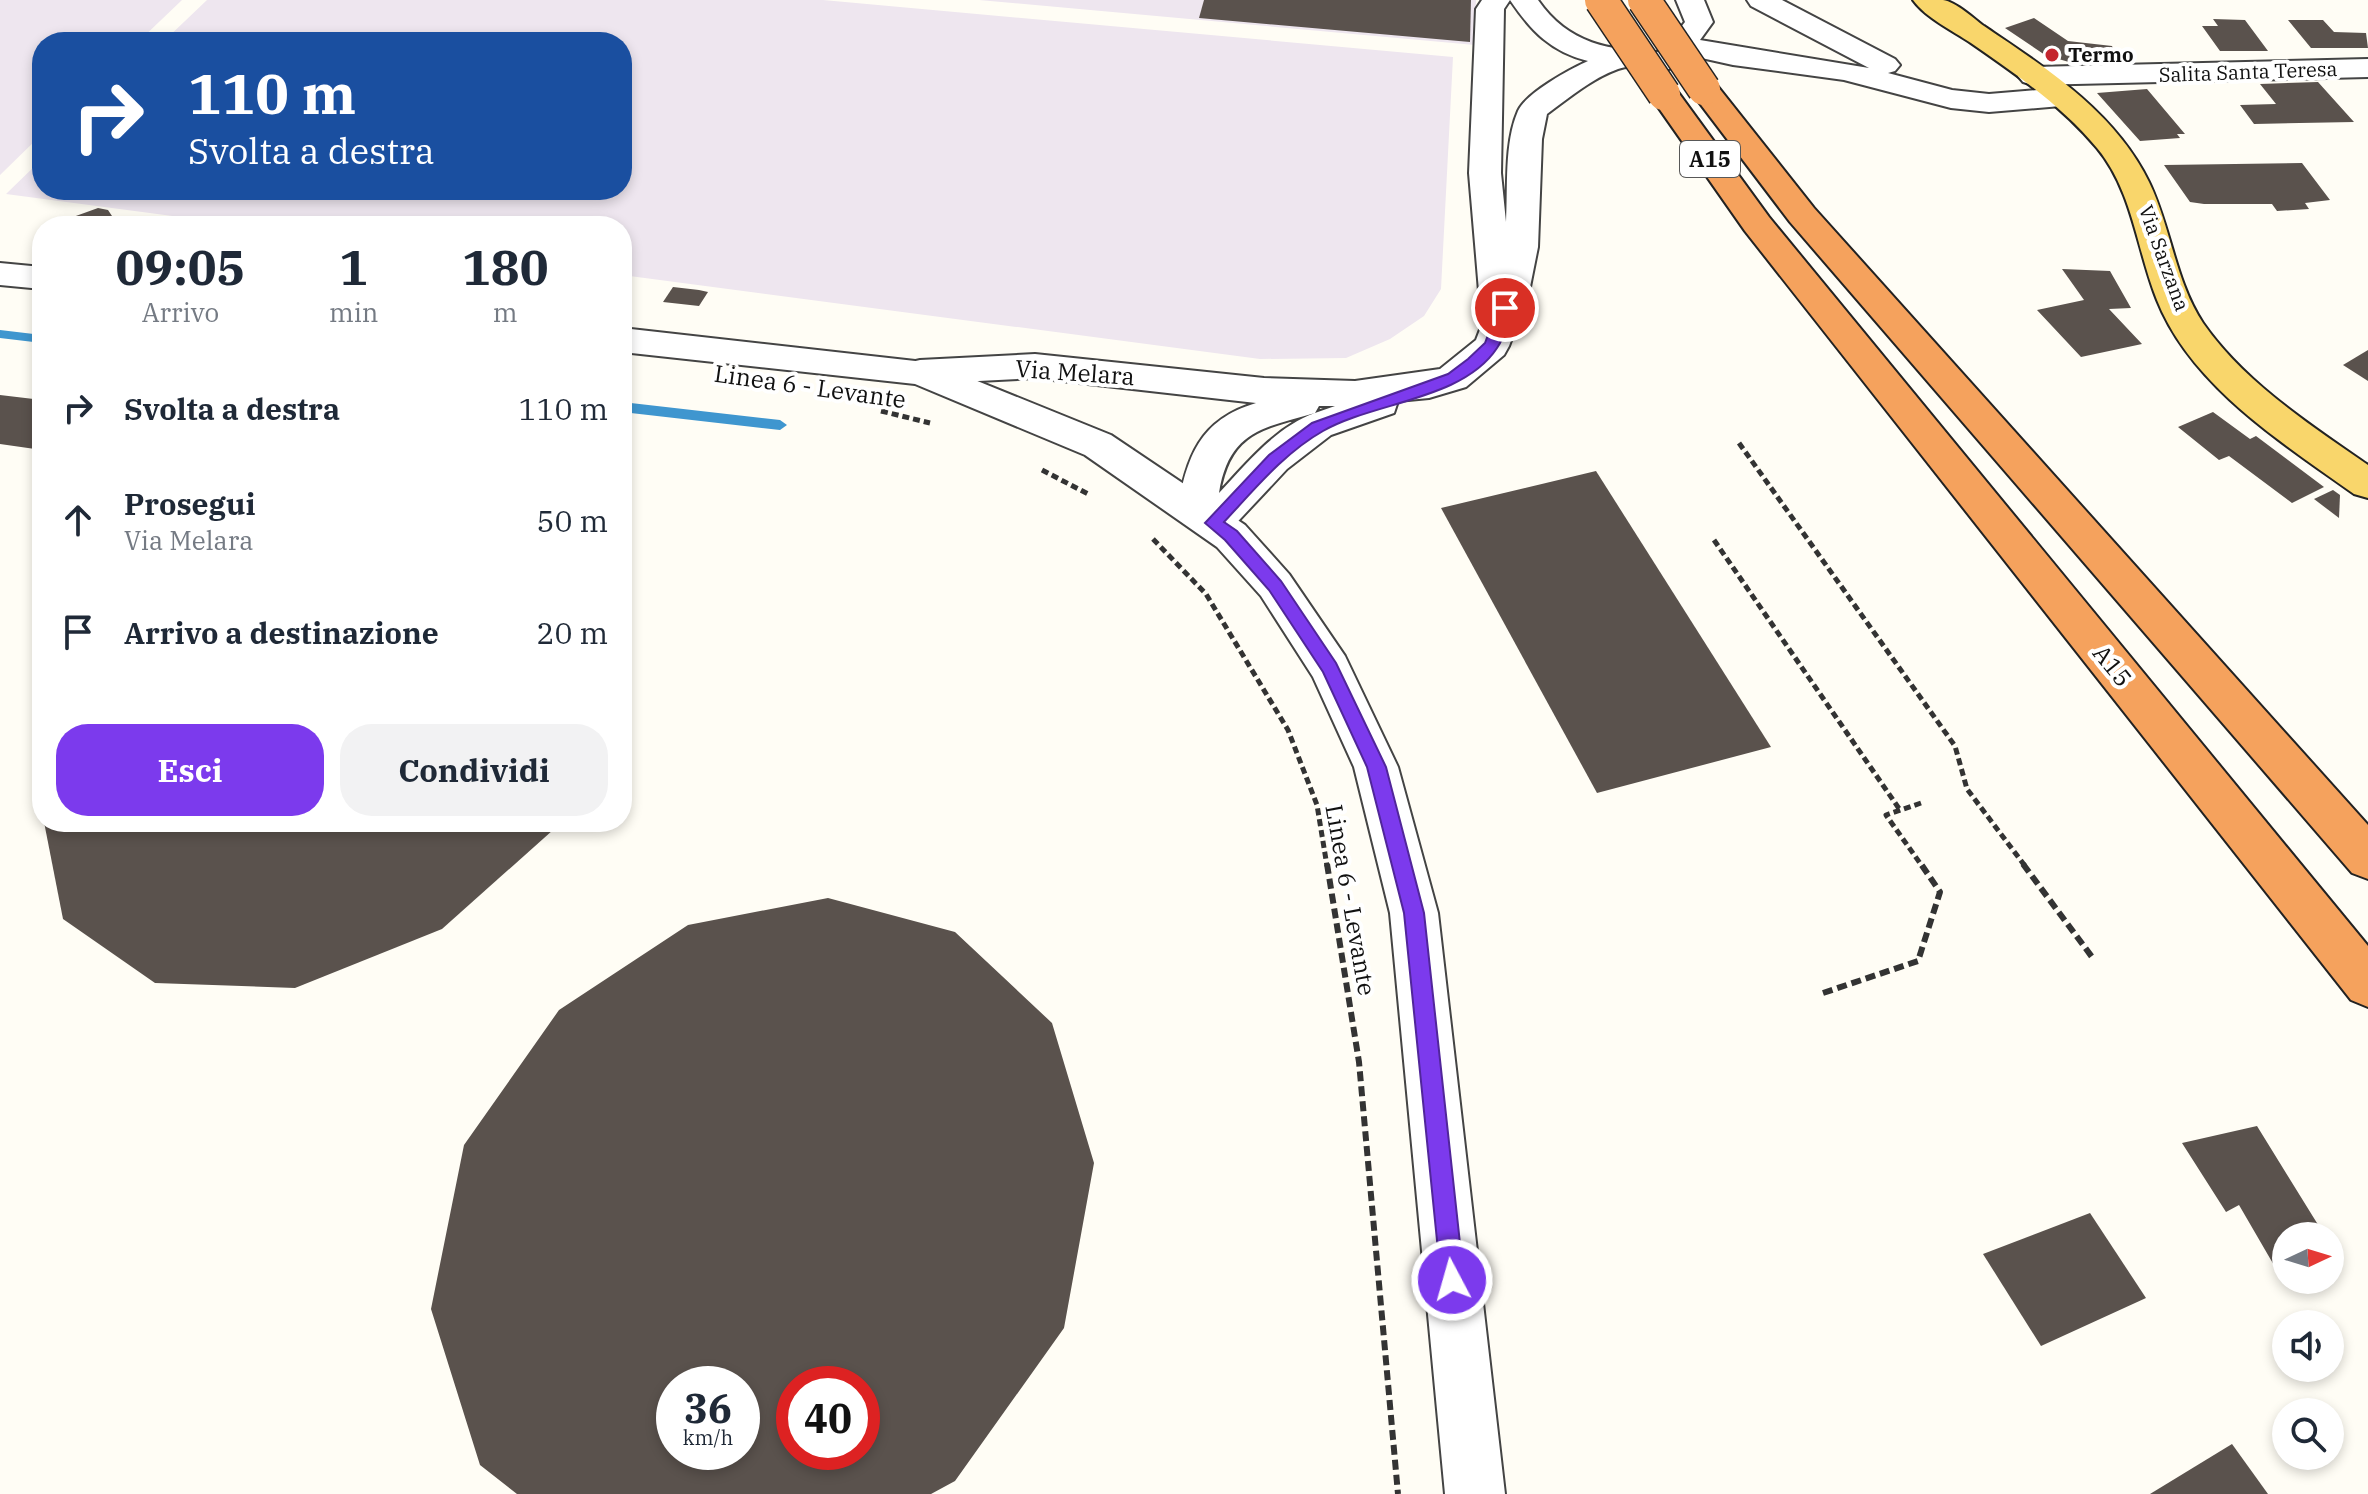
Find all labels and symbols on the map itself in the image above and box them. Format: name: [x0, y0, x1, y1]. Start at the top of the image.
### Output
place label: Termo: [2068, 41, 2134, 68]
marker: Termo: [2043, 46, 2061, 64]
street label: Salita Santa Teresa: [2158, 55, 2338, 88]
road number: A15: [1680, 141, 1740, 177]
street label: Via Sarzana: [2133, 201, 2196, 315]
pin: [1471, 274, 1539, 342]
street label: Via Melara: [1014, 352, 1136, 392]
street label: Linea 6 - Levante: [712, 357, 908, 415]
street label: A15: [2086, 638, 2139, 693]
street label: Linea 6 - Levante: [1318, 802, 1384, 998]
north arrow: [2272, 1222, 2344, 1294]
position arrow: [1410, 1238, 1494, 1322]
speed limit sign: 40: [776, 1366, 880, 1470]

